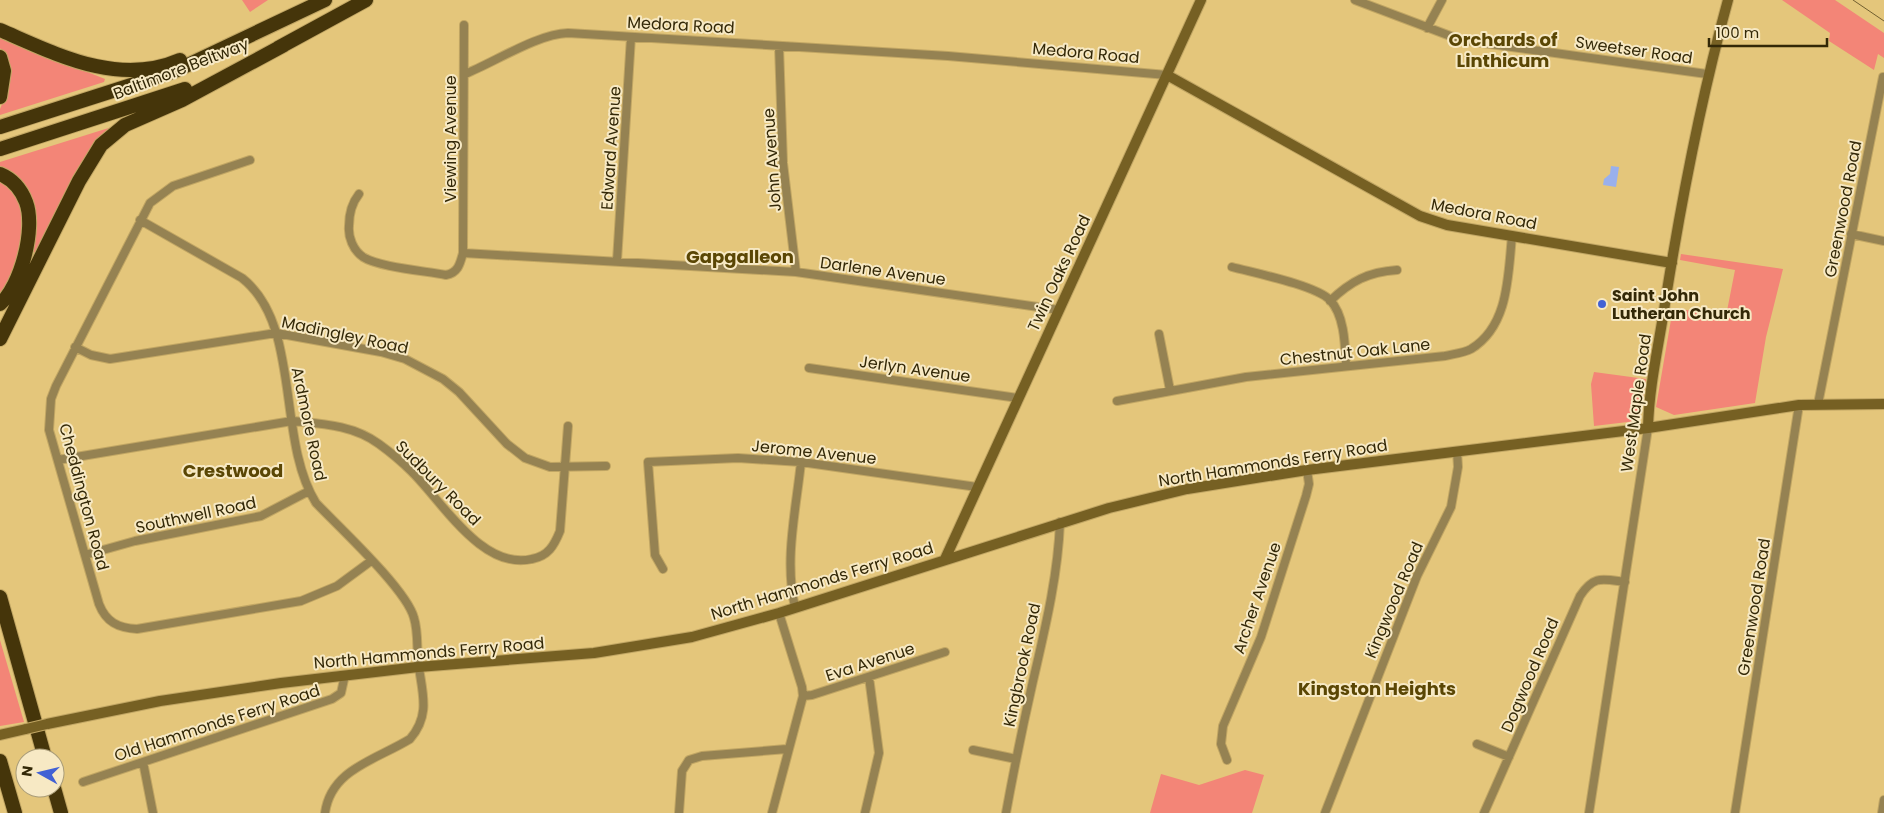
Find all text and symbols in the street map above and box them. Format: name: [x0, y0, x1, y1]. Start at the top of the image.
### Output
street label: Medora Road: [627, 11, 735, 39]
scale bar: [1709, 15, 1826, 47]
text: 100 m: [1716, 22, 1759, 43]
district label: Orchards of Linthicum: [1449, 27, 1558, 73]
street label: Sweetser Road: [1574, 30, 1694, 70]
street label: Baltimore Beltway: [110, 33, 252, 105]
street label: Medora Road: [1031, 37, 1141, 69]
street label: Viewing Avenue: [439, 75, 462, 203]
street label: Edward Avenue: [595, 85, 627, 211]
street label: John Avenue: [757, 107, 787, 212]
street label: Greenwood Road: [1818, 139, 1868, 279]
street label: Medora Road: [1429, 192, 1539, 236]
street label: Twin Oaks Road: [1022, 211, 1096, 335]
district label: Gapgalleon: [686, 244, 794, 269]
street label: Darlene Avenue: [819, 251, 947, 291]
place label: Saint John Lutheran Church: [1612, 284, 1751, 325]
marker: Saint John Lutheran Church: [1596, 298, 1608, 310]
street label: Madingley Road: [279, 310, 411, 360]
street label: Chestnut Oak Lane: [1279, 333, 1431, 371]
street label: West Maple Road: [1615, 333, 1657, 473]
street label: Jerlyn Avenue: [858, 350, 972, 388]
street label: Ardmore Road: [286, 365, 332, 483]
street label: Cheddington Road: [53, 421, 115, 573]
street label: Jerome Avenue: [750, 434, 878, 470]
street label: North Hammonds Ferry Road: [1157, 434, 1389, 492]
street label: Sudbury Road: [390, 435, 486, 531]
district label: Crestwood: [183, 458, 283, 483]
street label: Southwell Road: [134, 491, 258, 539]
street label: North Hammonds Ferry Road: [708, 536, 936, 626]
street label: Greenwood Road: [1732, 537, 1776, 677]
street label: Kingwood Road: [1359, 538, 1429, 662]
street label: Archer Avenue: [1227, 539, 1287, 657]
street label: Kingbrook Road: [998, 601, 1046, 729]
street label: Dogwood Road: [1495, 614, 1565, 736]
street label: North Hammonds Ferry Road: [313, 631, 545, 675]
street label: Eva Avenue: [823, 637, 918, 687]
district label: Kingston Heights: [1298, 676, 1456, 701]
street label: Old Hammonds Ferry Road: [111, 679, 323, 767]
north arrow: [15, 748, 65, 798]
text: N: [16, 765, 38, 778]

